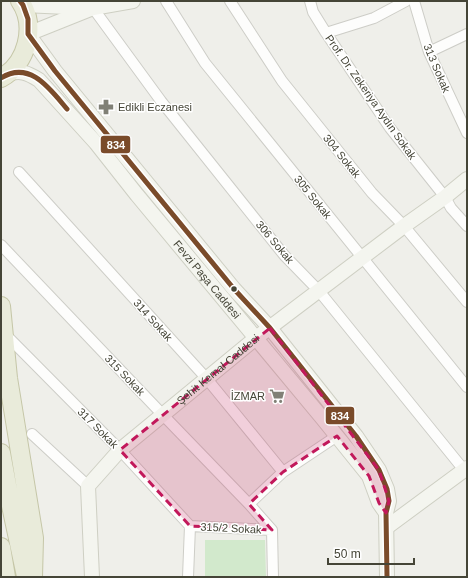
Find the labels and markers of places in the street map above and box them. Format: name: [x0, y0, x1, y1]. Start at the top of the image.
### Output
pharmacy icon: Edikli Eczanesi: [97, 98, 115, 116]
place label: Edikli Eczanesi: [118, 101, 192, 113]
unlabelled marker: [229, 284, 239, 294]
supermarket icon: İZMAR: [268, 387, 286, 405]
place label: İZMAR: [231, 390, 265, 402]

